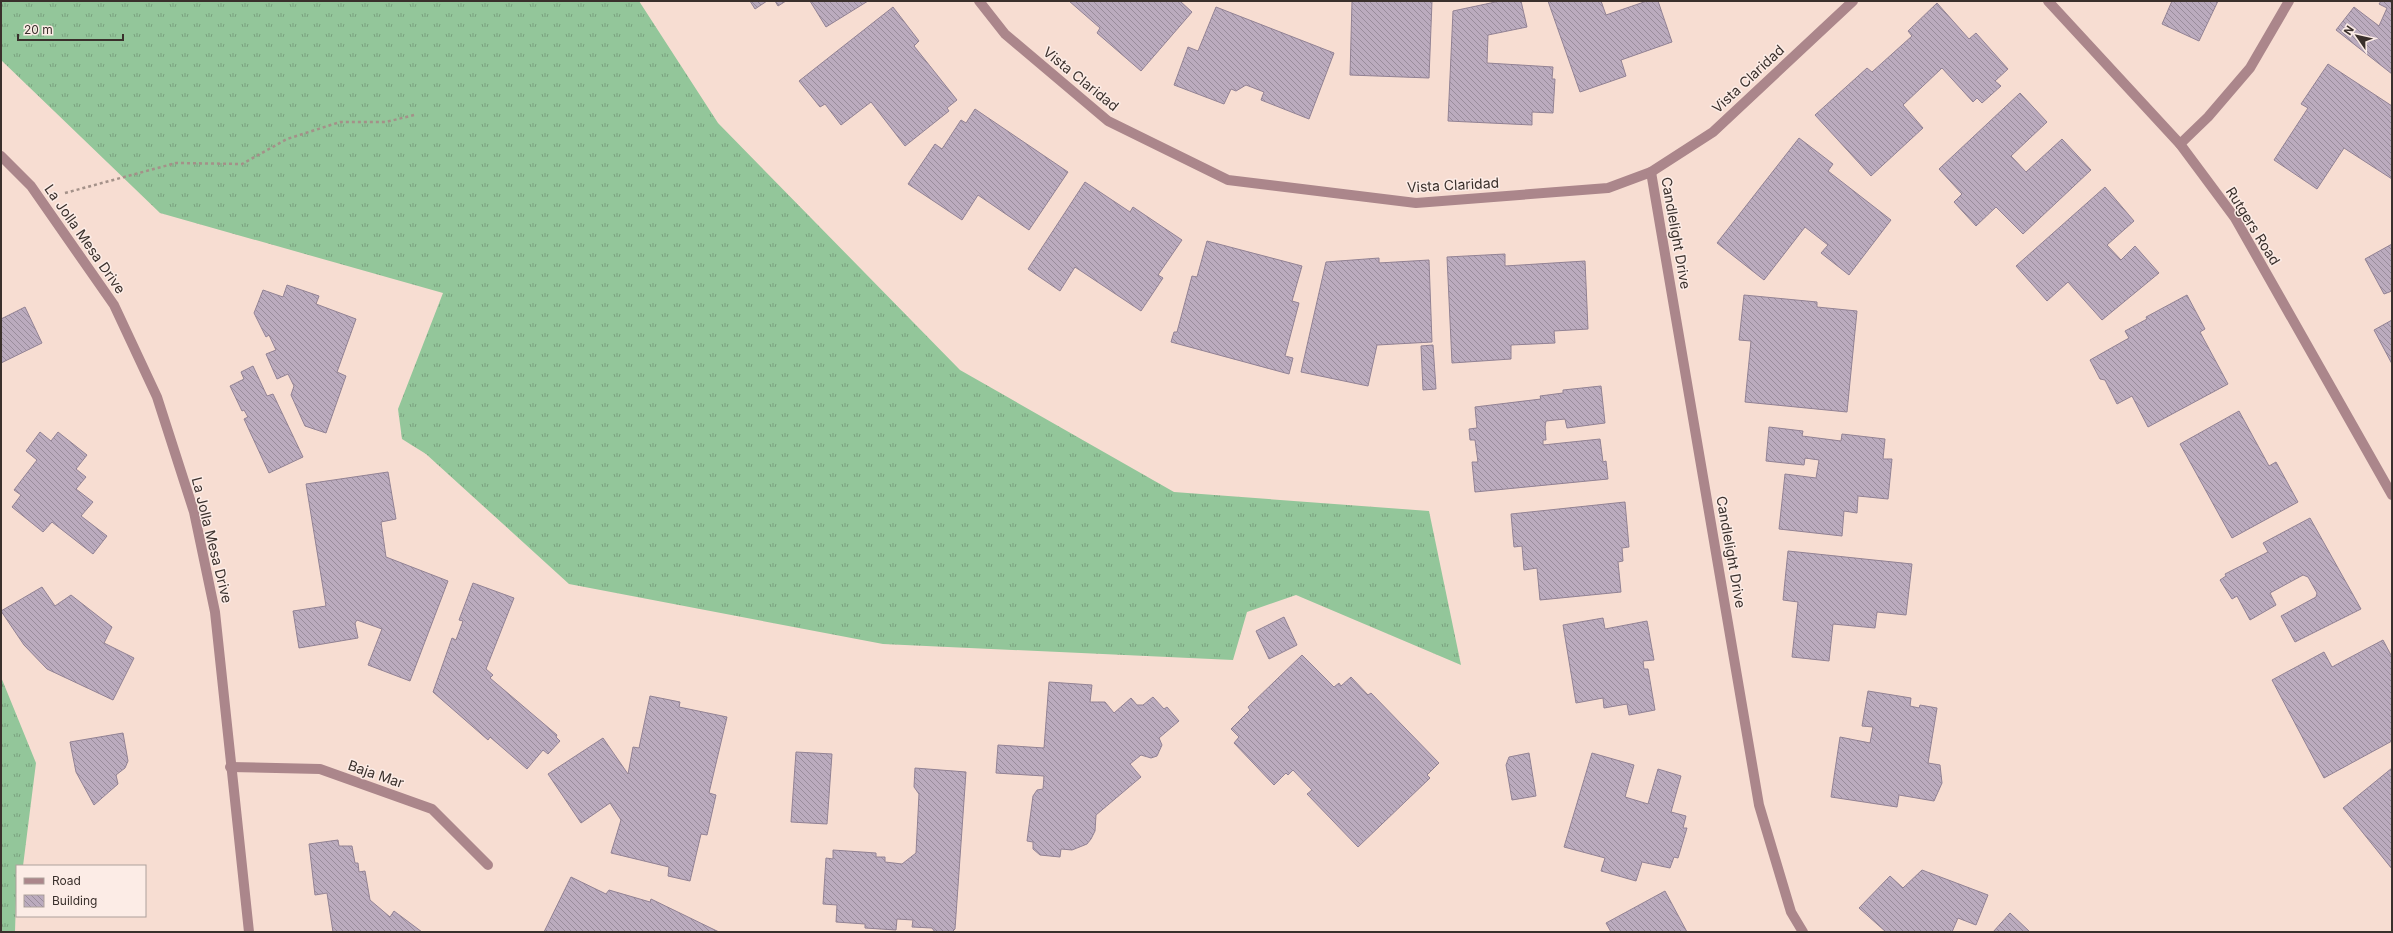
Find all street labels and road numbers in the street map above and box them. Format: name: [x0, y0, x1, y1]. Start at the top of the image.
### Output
street label: Vista Claridad: [1708, 41, 1787, 116]
street label: Vista Claridad: [1040, 43, 1123, 114]
street label: Vista Claridad: [1406, 174, 1499, 195]
street label: Candlelight Drive: [1658, 176, 1695, 290]
street label: La Jolla Mesa Drive: [41, 181, 129, 297]
street label: Rutgers Road: [2223, 184, 2284, 268]
street label: La Jolla Mesa Drive: [189, 475, 236, 605]
street label: Candlelight Drive: [1713, 495, 1750, 609]
street label: Baja Mar: [346, 756, 406, 791]

